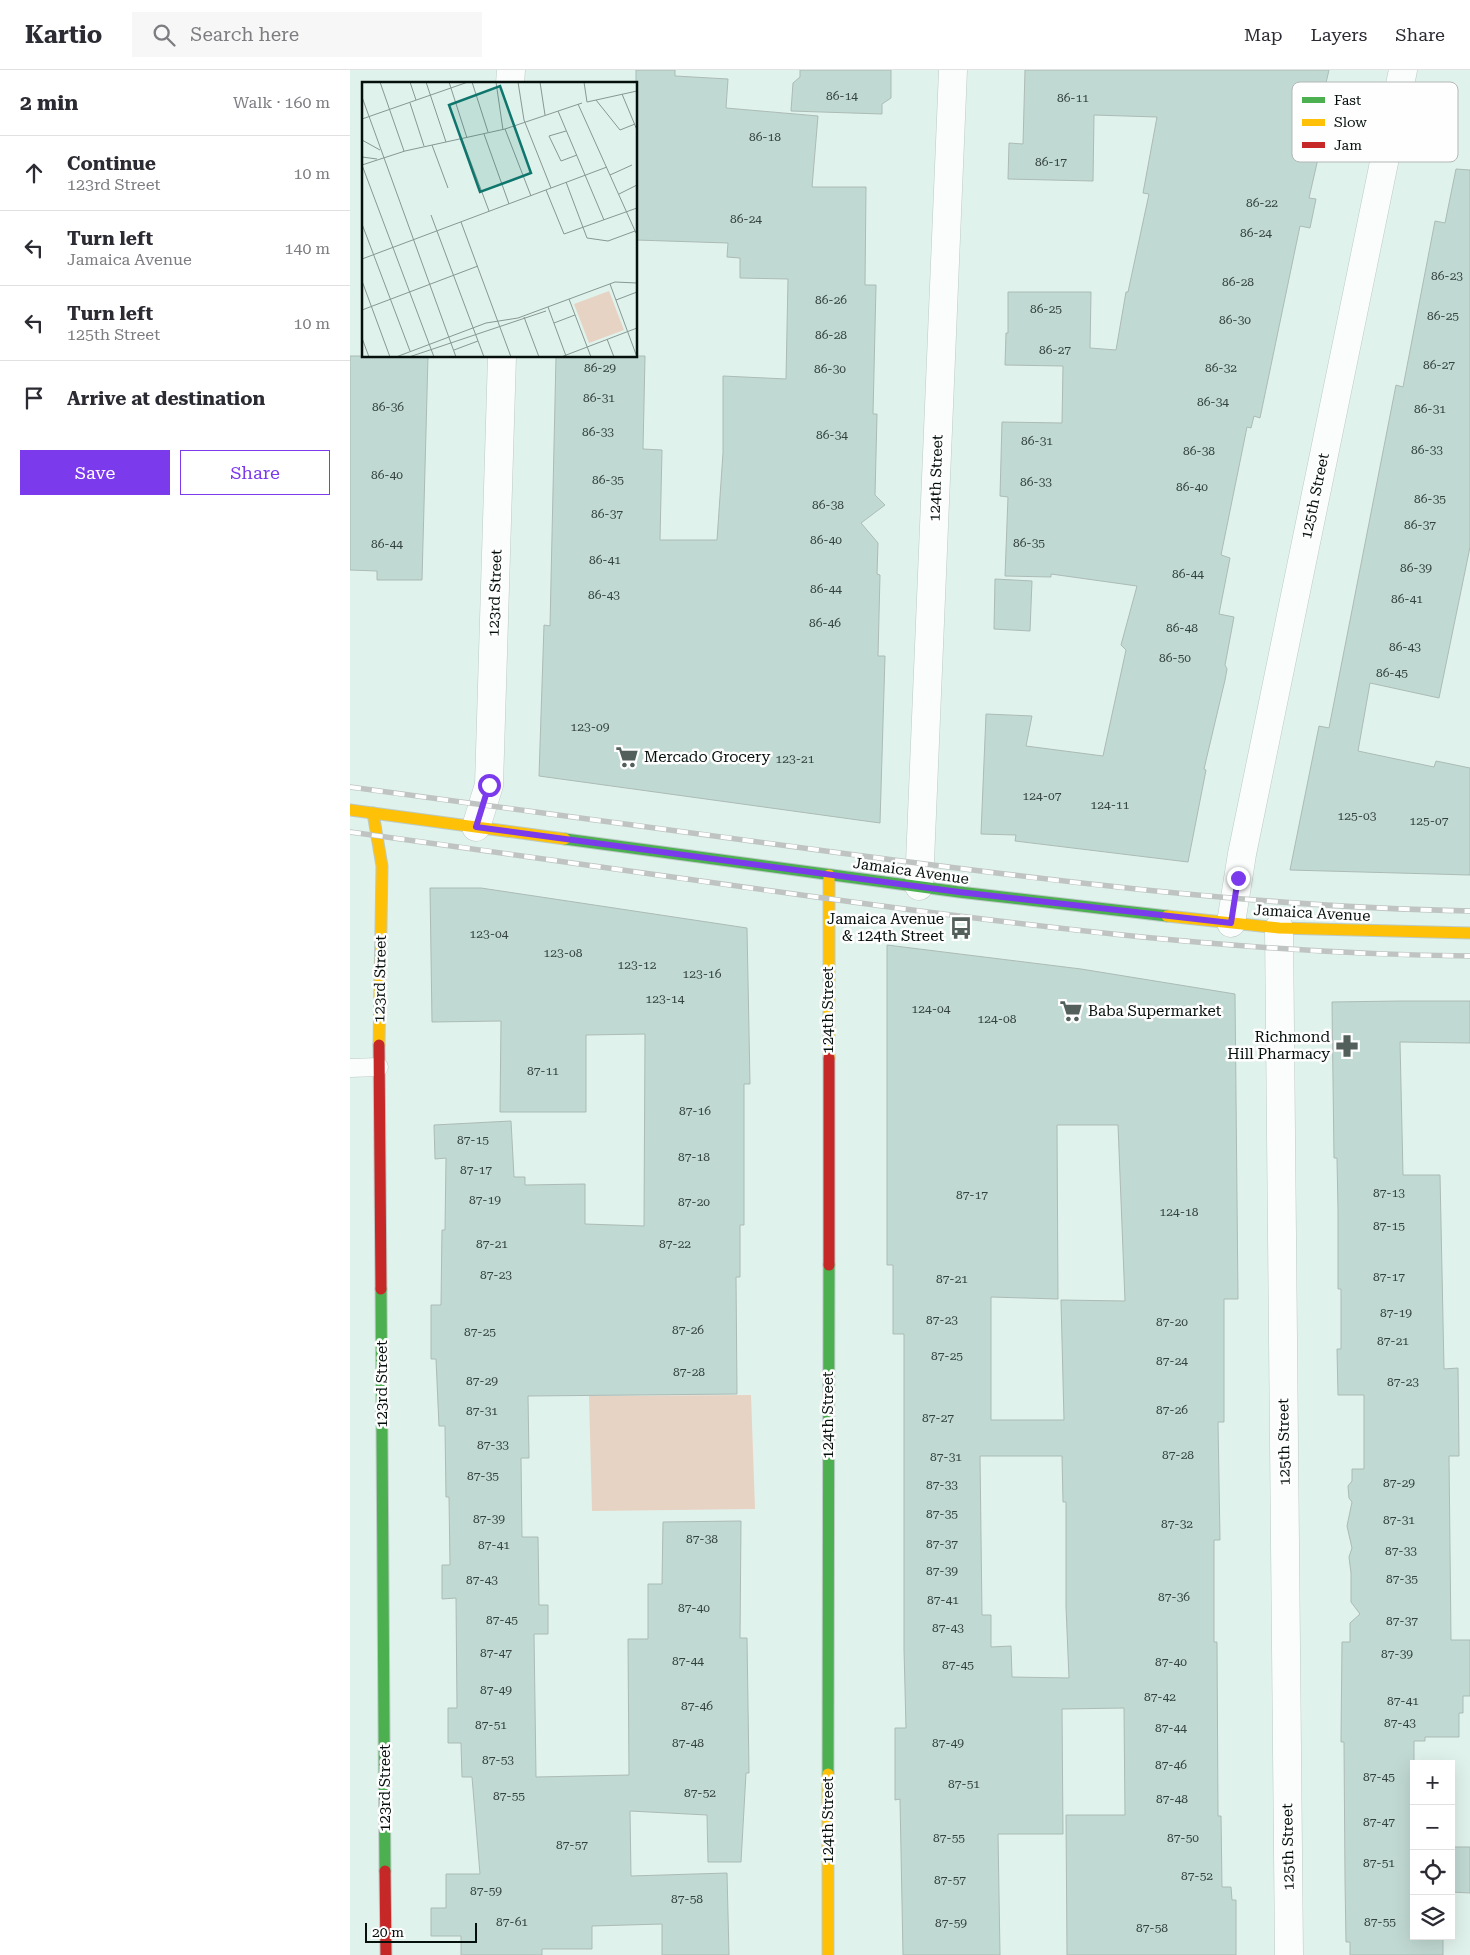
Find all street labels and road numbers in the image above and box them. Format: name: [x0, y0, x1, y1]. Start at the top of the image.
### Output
street label: 124th Street: [925, 434, 947, 522]
street label: 125th Street: [1297, 451, 1333, 541]
street label: 123rd Street: [484, 548, 506, 637]
street label: Jamaica Avenue: [852, 854, 970, 888]
street label: Jamaica Avenue: [1253, 901, 1371, 925]
street label: 123rd Street: [370, 935, 390, 1023]
street label: 124th Street: [819, 966, 837, 1054]
street label: 123rd Street: [373, 1340, 391, 1428]
street label: 124th Street: [819, 1371, 837, 1459]
street label: 125th Street: [1274, 1398, 1294, 1486]
street label: 123rd Street: [376, 1744, 394, 1832]
street label: 124th Street: [819, 1776, 837, 1864]
street label: 125th Street: [1278, 1803, 1298, 1891]

